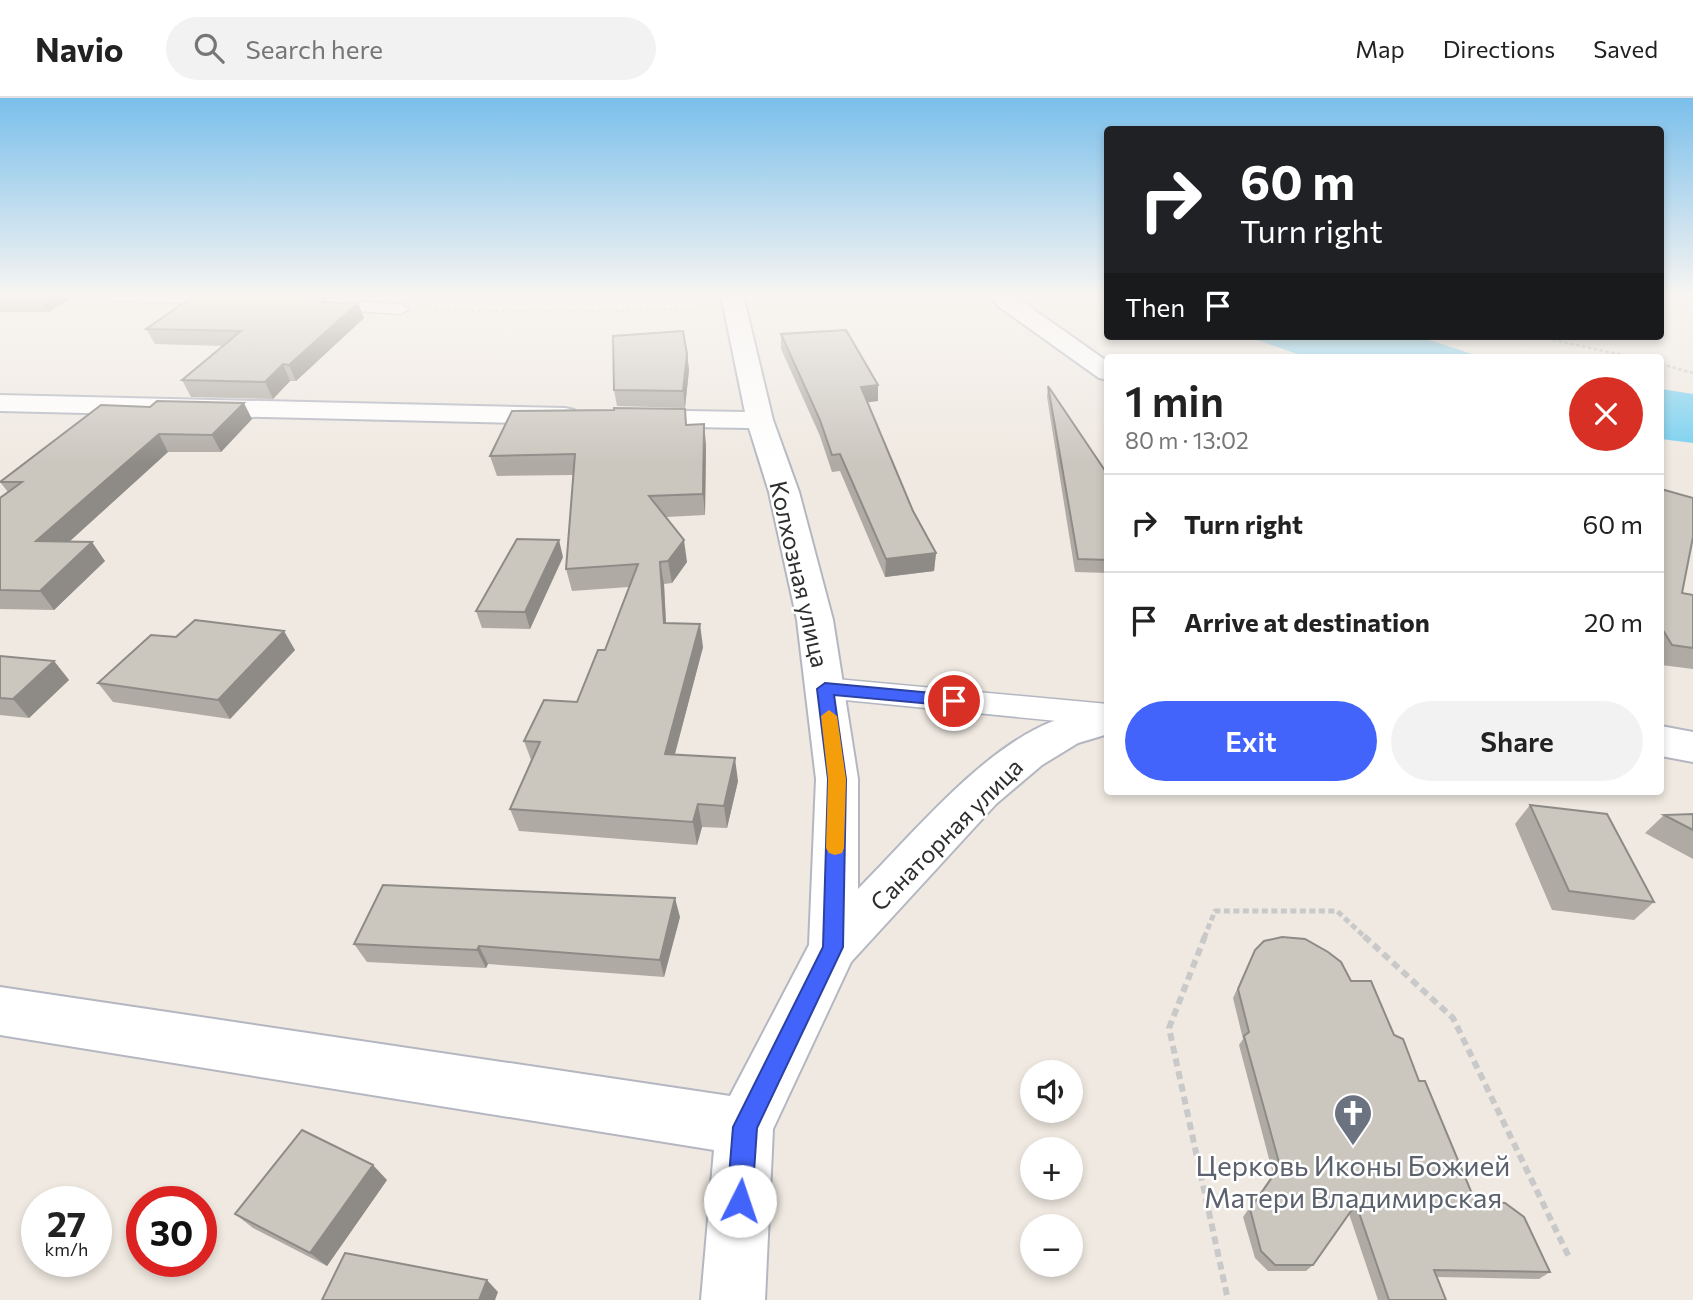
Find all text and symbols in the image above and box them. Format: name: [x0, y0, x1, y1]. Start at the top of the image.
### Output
search box: [166, 17, 656, 80]
text: Navio: [35, 28, 124, 69]
icon: search: [190, 29, 228, 67]
text: Search here: [246, 33, 383, 64]
text: Map: [1355, 34, 1405, 63]
text: Directions: [1443, 34, 1555, 63]
text: Saved: [1593, 34, 1658, 63]
text: 60 m: [1240, 150, 1355, 210]
icon: right: [1125, 154, 1216, 245]
text: Turn right: [1240, 210, 1383, 250]
icon: arrive: [1199, 287, 1237, 325]
text: Then: [1125, 291, 1185, 322]
text: 1 min: [1125, 374, 1224, 426]
button: close: [1569, 377, 1643, 451]
text: 80 m · 13:02: [1125, 426, 1249, 454]
street label: Колхозная улица: [764, 478, 836, 670]
icon: right: [1125, 504, 1163, 542]
text: Turn right: [1184, 508, 1303, 539]
text: 60 m: [1583, 508, 1643, 539]
icon: arrive: [1125, 602, 1163, 640]
text: Arrive at destination: [1184, 606, 1430, 637]
text: 20 m: [1584, 606, 1643, 637]
pin: [924, 671, 984, 731]
icon: arrive: [935, 682, 973, 720]
button: Exit: [1125, 701, 1377, 781]
button: Share: [1391, 701, 1643, 781]
street label: Санаторная улица: [864, 752, 1028, 916]
map controls: [1020, 1060, 1083, 1277]
button: sound: [1020, 1060, 1083, 1123]
church icon: Церковь Иконы Божией Матери Владимирская: [1332, 1092, 1374, 1147]
button: +: [1020, 1137, 1083, 1200]
place label: Церковь Иконы Божией Матери Владимирская: [1196, 1148, 1510, 1214]
position arrow: [703, 1164, 777, 1238]
speed limit sign: 30: [126, 1186, 217, 1277]
text: 27: [47, 1201, 86, 1244]
button: −: [1020, 1214, 1083, 1277]
text: km/h: [45, 1238, 88, 1260]

